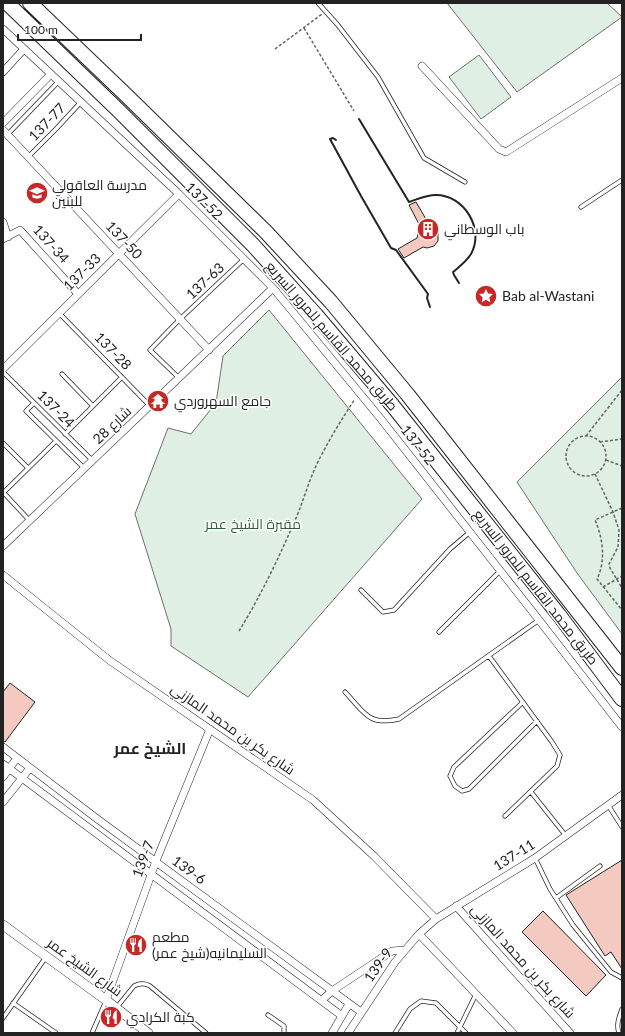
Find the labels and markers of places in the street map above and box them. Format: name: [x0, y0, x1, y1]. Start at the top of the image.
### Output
place label: مدرسة العاقولي للبنين: [52, 176, 147, 209]
school or university icon: مدرسة العاقولي للبنين: [24, 180, 50, 206]
building icon: باب الوسطاني: [415, 216, 441, 242]
place label: باب الوسطاني: [444, 220, 525, 241]
place icon: Bab al-Wastani: [473, 283, 499, 309]
place label: Bab al-Wastani: [502, 287, 594, 304]
temple icon: جامع السهروردي: [145, 388, 171, 414]
place label: جامع السهروردي: [174, 392, 271, 413]
place label: مطعم السليمانيه(شيخ عمر): [152, 928, 267, 962]
restaurant icon: مطعم السليمانيه(شيخ عمر): [123, 932, 149, 958]
restaurant icon: كبة الكرادي: [98, 1004, 124, 1030]
place label: كبة الكرادي: [126, 1008, 195, 1029]

